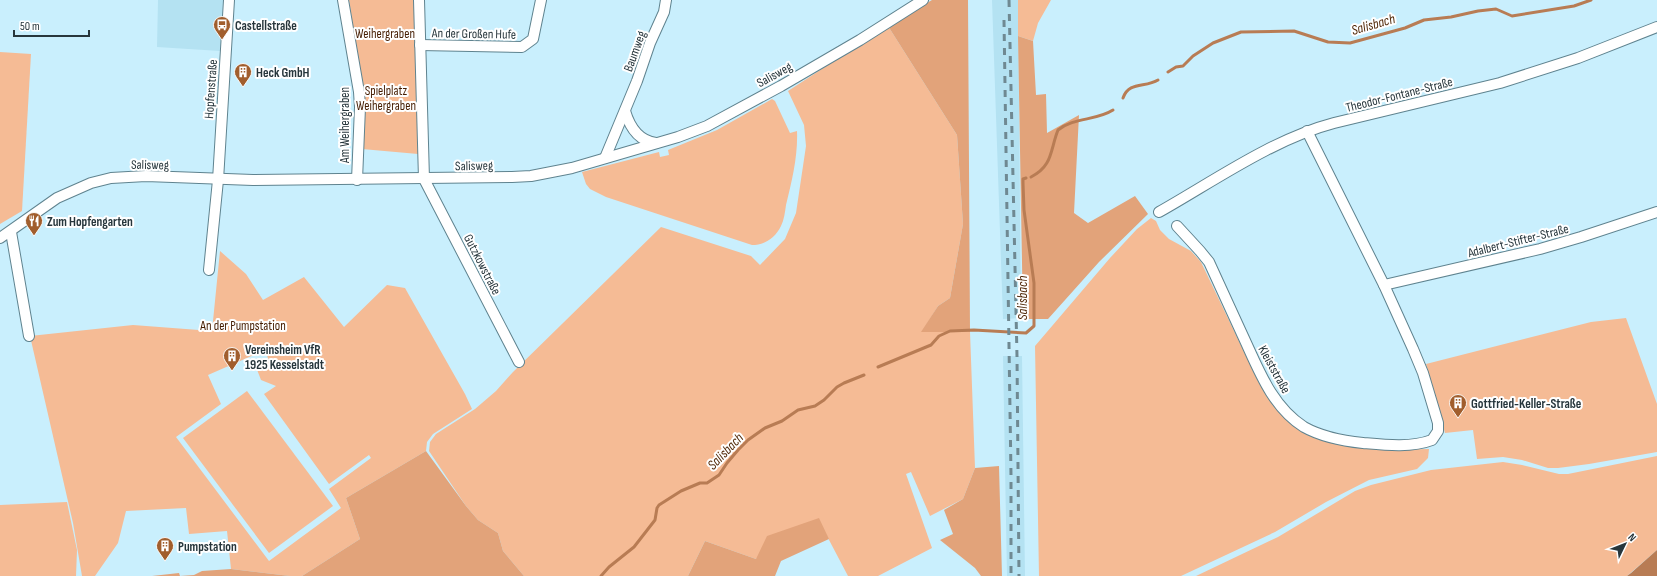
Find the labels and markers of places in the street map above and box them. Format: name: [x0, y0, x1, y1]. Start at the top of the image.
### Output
bus stop icon: Castellstraße: [212, 15, 232, 40]
place label: Castellstraße: [235, 18, 297, 34]
building icon: Heck GmbH: [233, 62, 253, 87]
place label: Heck GmbH: [256, 65, 310, 81]
restaurant icon: Zum Hopfengarten: [24, 211, 44, 236]
place label: Zum Hopfengarten: [47, 214, 133, 230]
place label: Vereinsheim VfR 1925 Kesselstadt: [245, 342, 325, 373]
building icon: Vereinsheim VfR 1925 Kesselstadt: [222, 346, 242, 371]
building icon: Gottfried-Keller-Straße: [1448, 393, 1468, 418]
place label: Gottfried-Keller-Straße: [1471, 396, 1582, 412]
building icon: Pumpstation: [155, 536, 175, 561]
place label: Pumpstation: [178, 539, 237, 555]

